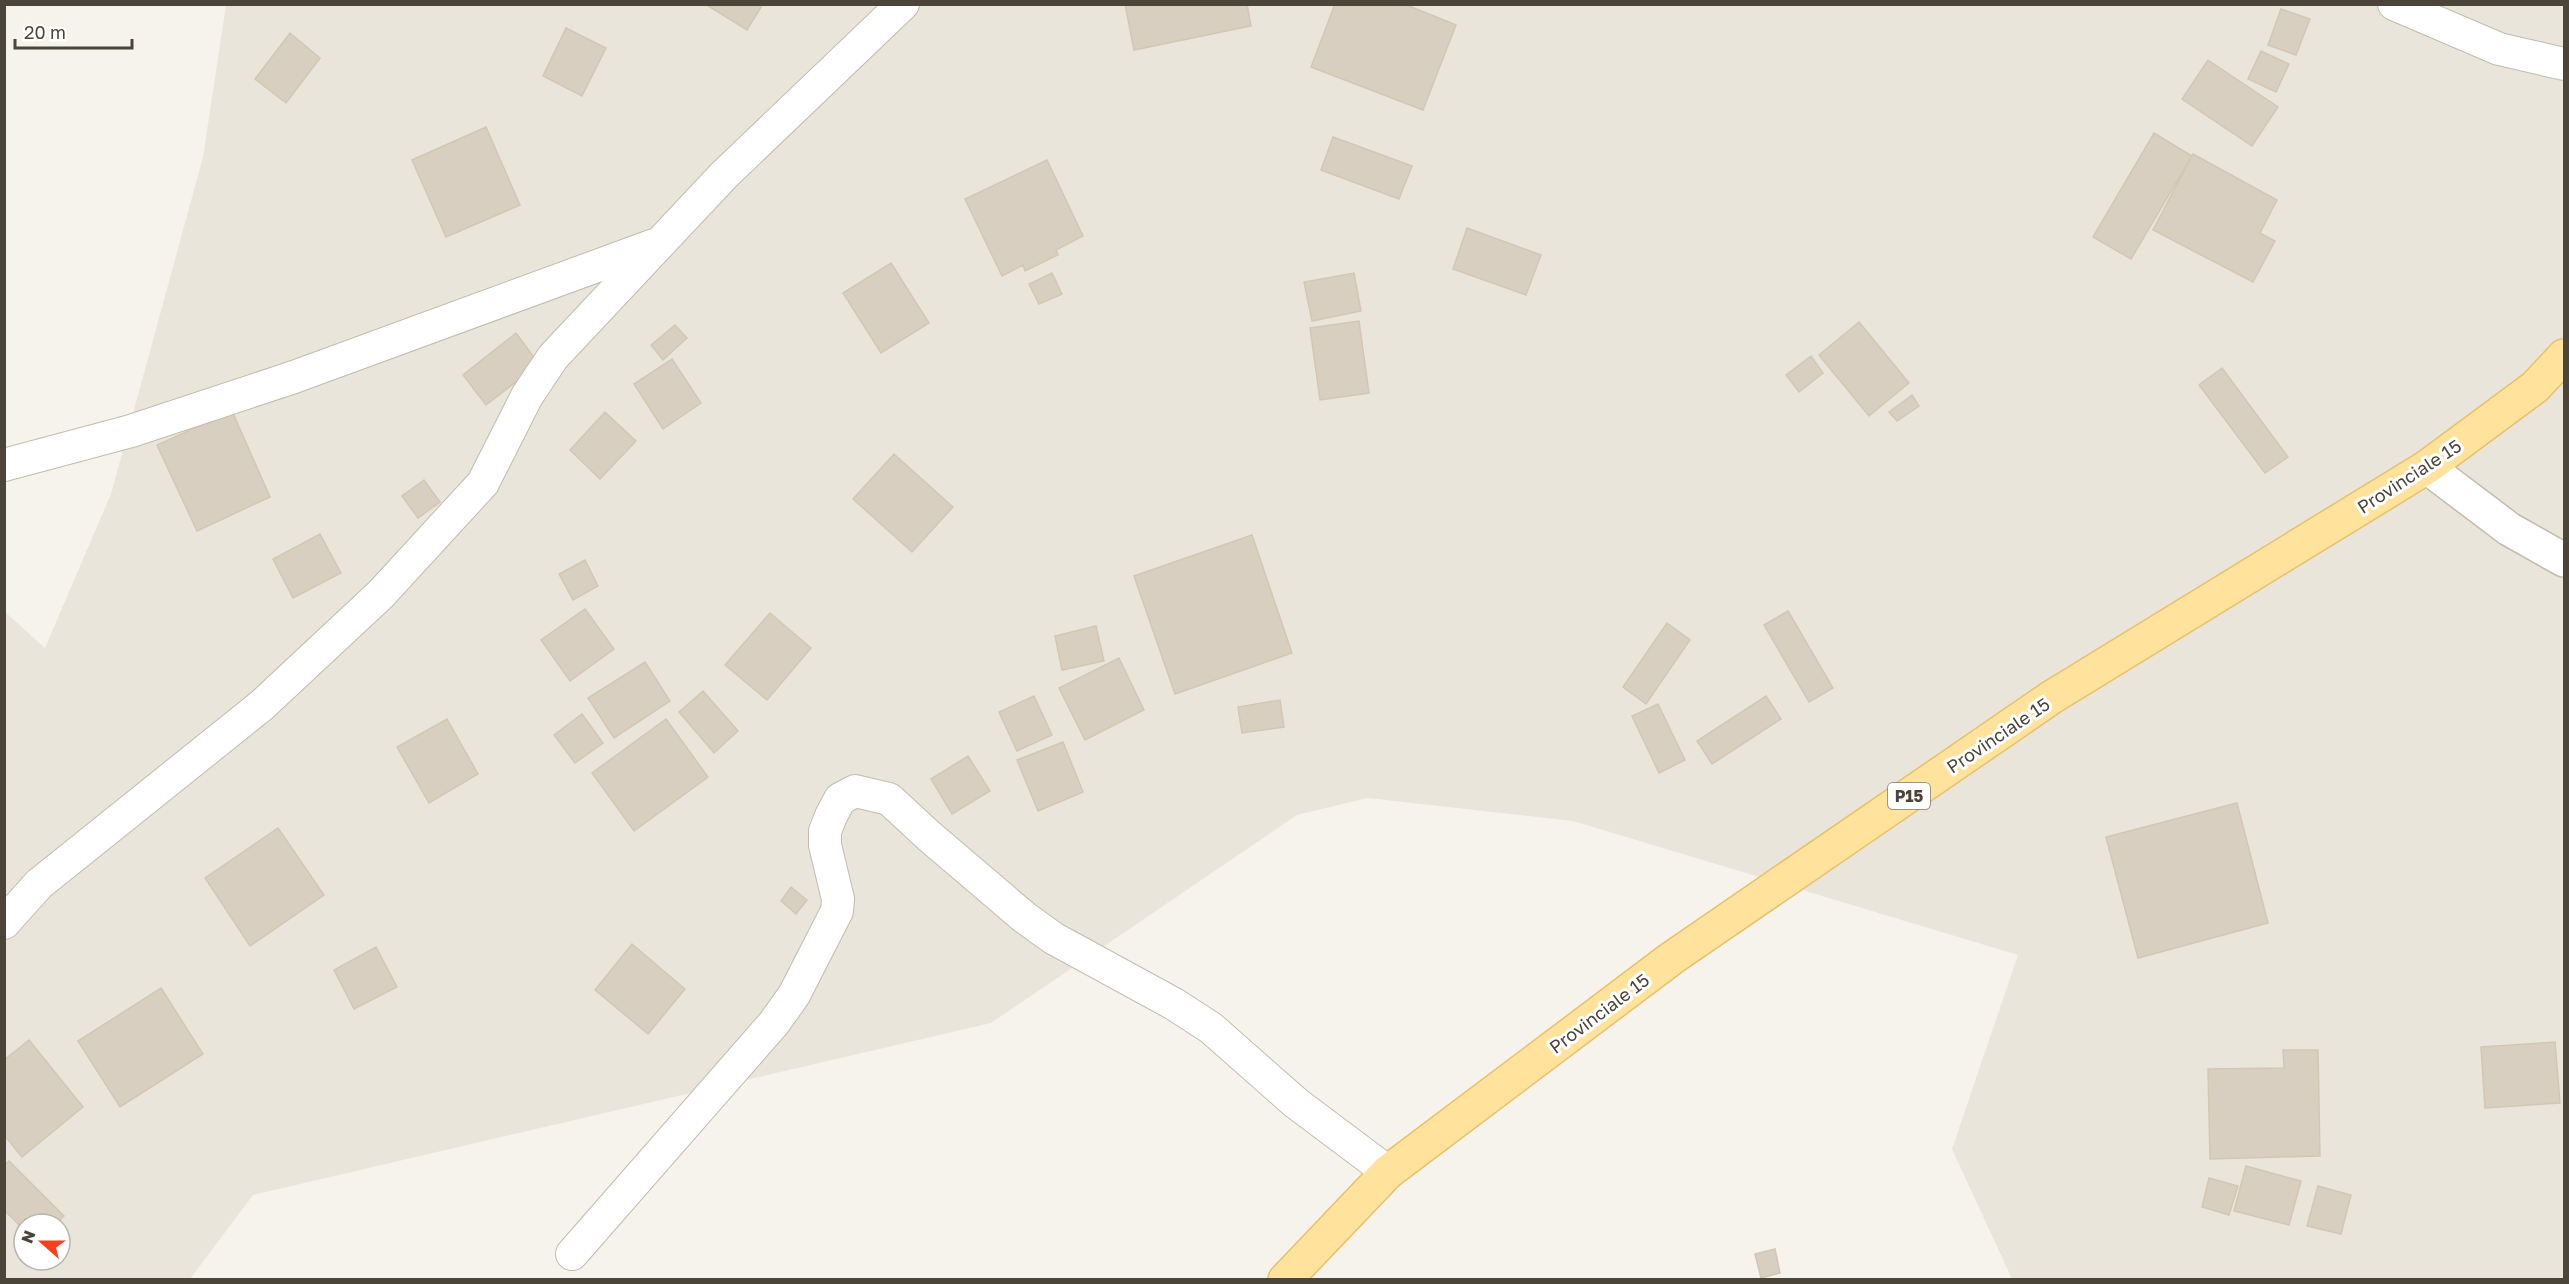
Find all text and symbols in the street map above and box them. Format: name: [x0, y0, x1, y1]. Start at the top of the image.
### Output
scale bar: [15, 12, 132, 50]
text: 20 m: [24, 21, 66, 43]
street label: Provinciale 15: [2353, 434, 2465, 518]
street label: Provinciale 15: [1942, 692, 2054, 778]
road number: P15: [1888, 783, 1930, 809]
street label: Provinciale 15: [1545, 968, 1653, 1058]
north arrow: [12, 1212, 72, 1272]
text: N: [16, 1227, 40, 1246]

